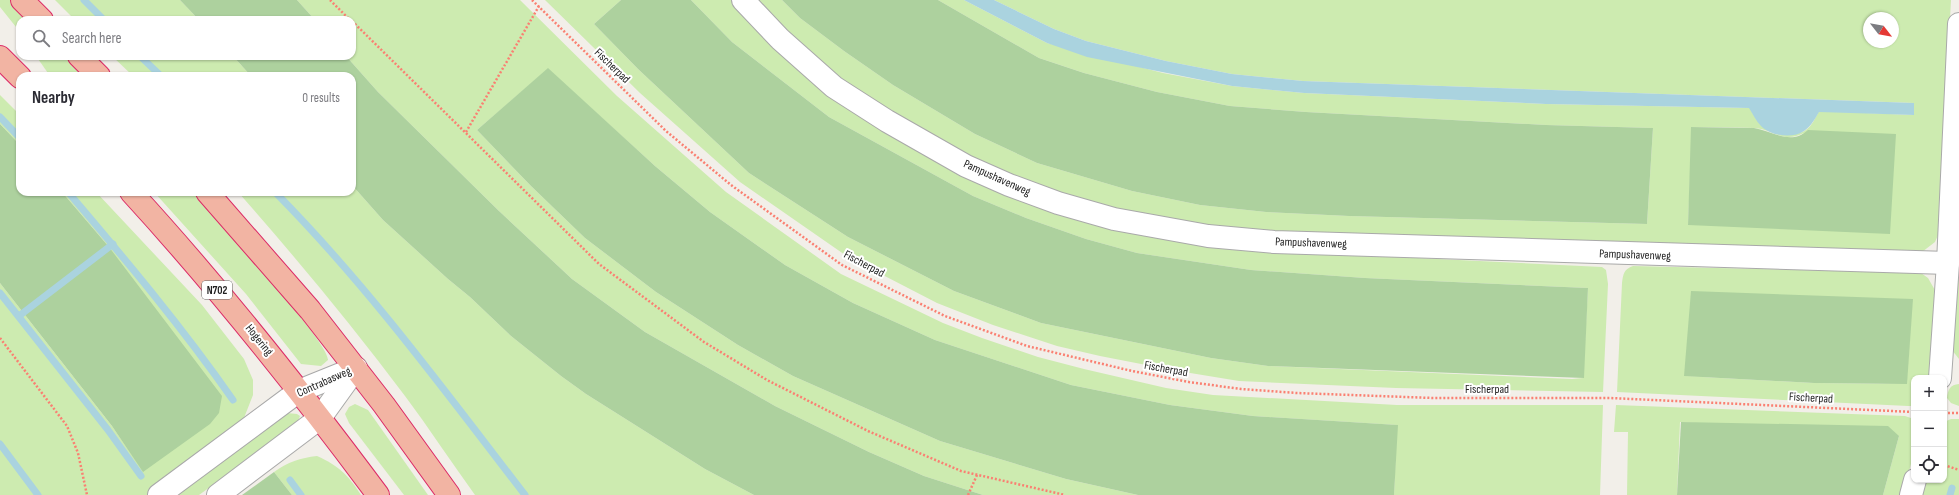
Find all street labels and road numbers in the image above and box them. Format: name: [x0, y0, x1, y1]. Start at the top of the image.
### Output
street label: Fischerpad: [591, 45, 633, 87]
street label: Pampushavenweg: [961, 157, 1033, 200]
street label: Pampushavenweg: [1275, 234, 1347, 252]
street label: Pampushavenweg: [1599, 246, 1671, 264]
street label: Fischerpad: [841, 247, 887, 281]
road number: N702: [202, 281, 232, 299]
street label: Hogering: [242, 321, 276, 359]
street label: Fischerpad: [1143, 358, 1189, 380]
street label: Contrabasweg: [295, 363, 354, 401]
street label: Fischerpad: [1465, 382, 1509, 397]
street label: Fischerpad: [1789, 389, 1833, 407]

